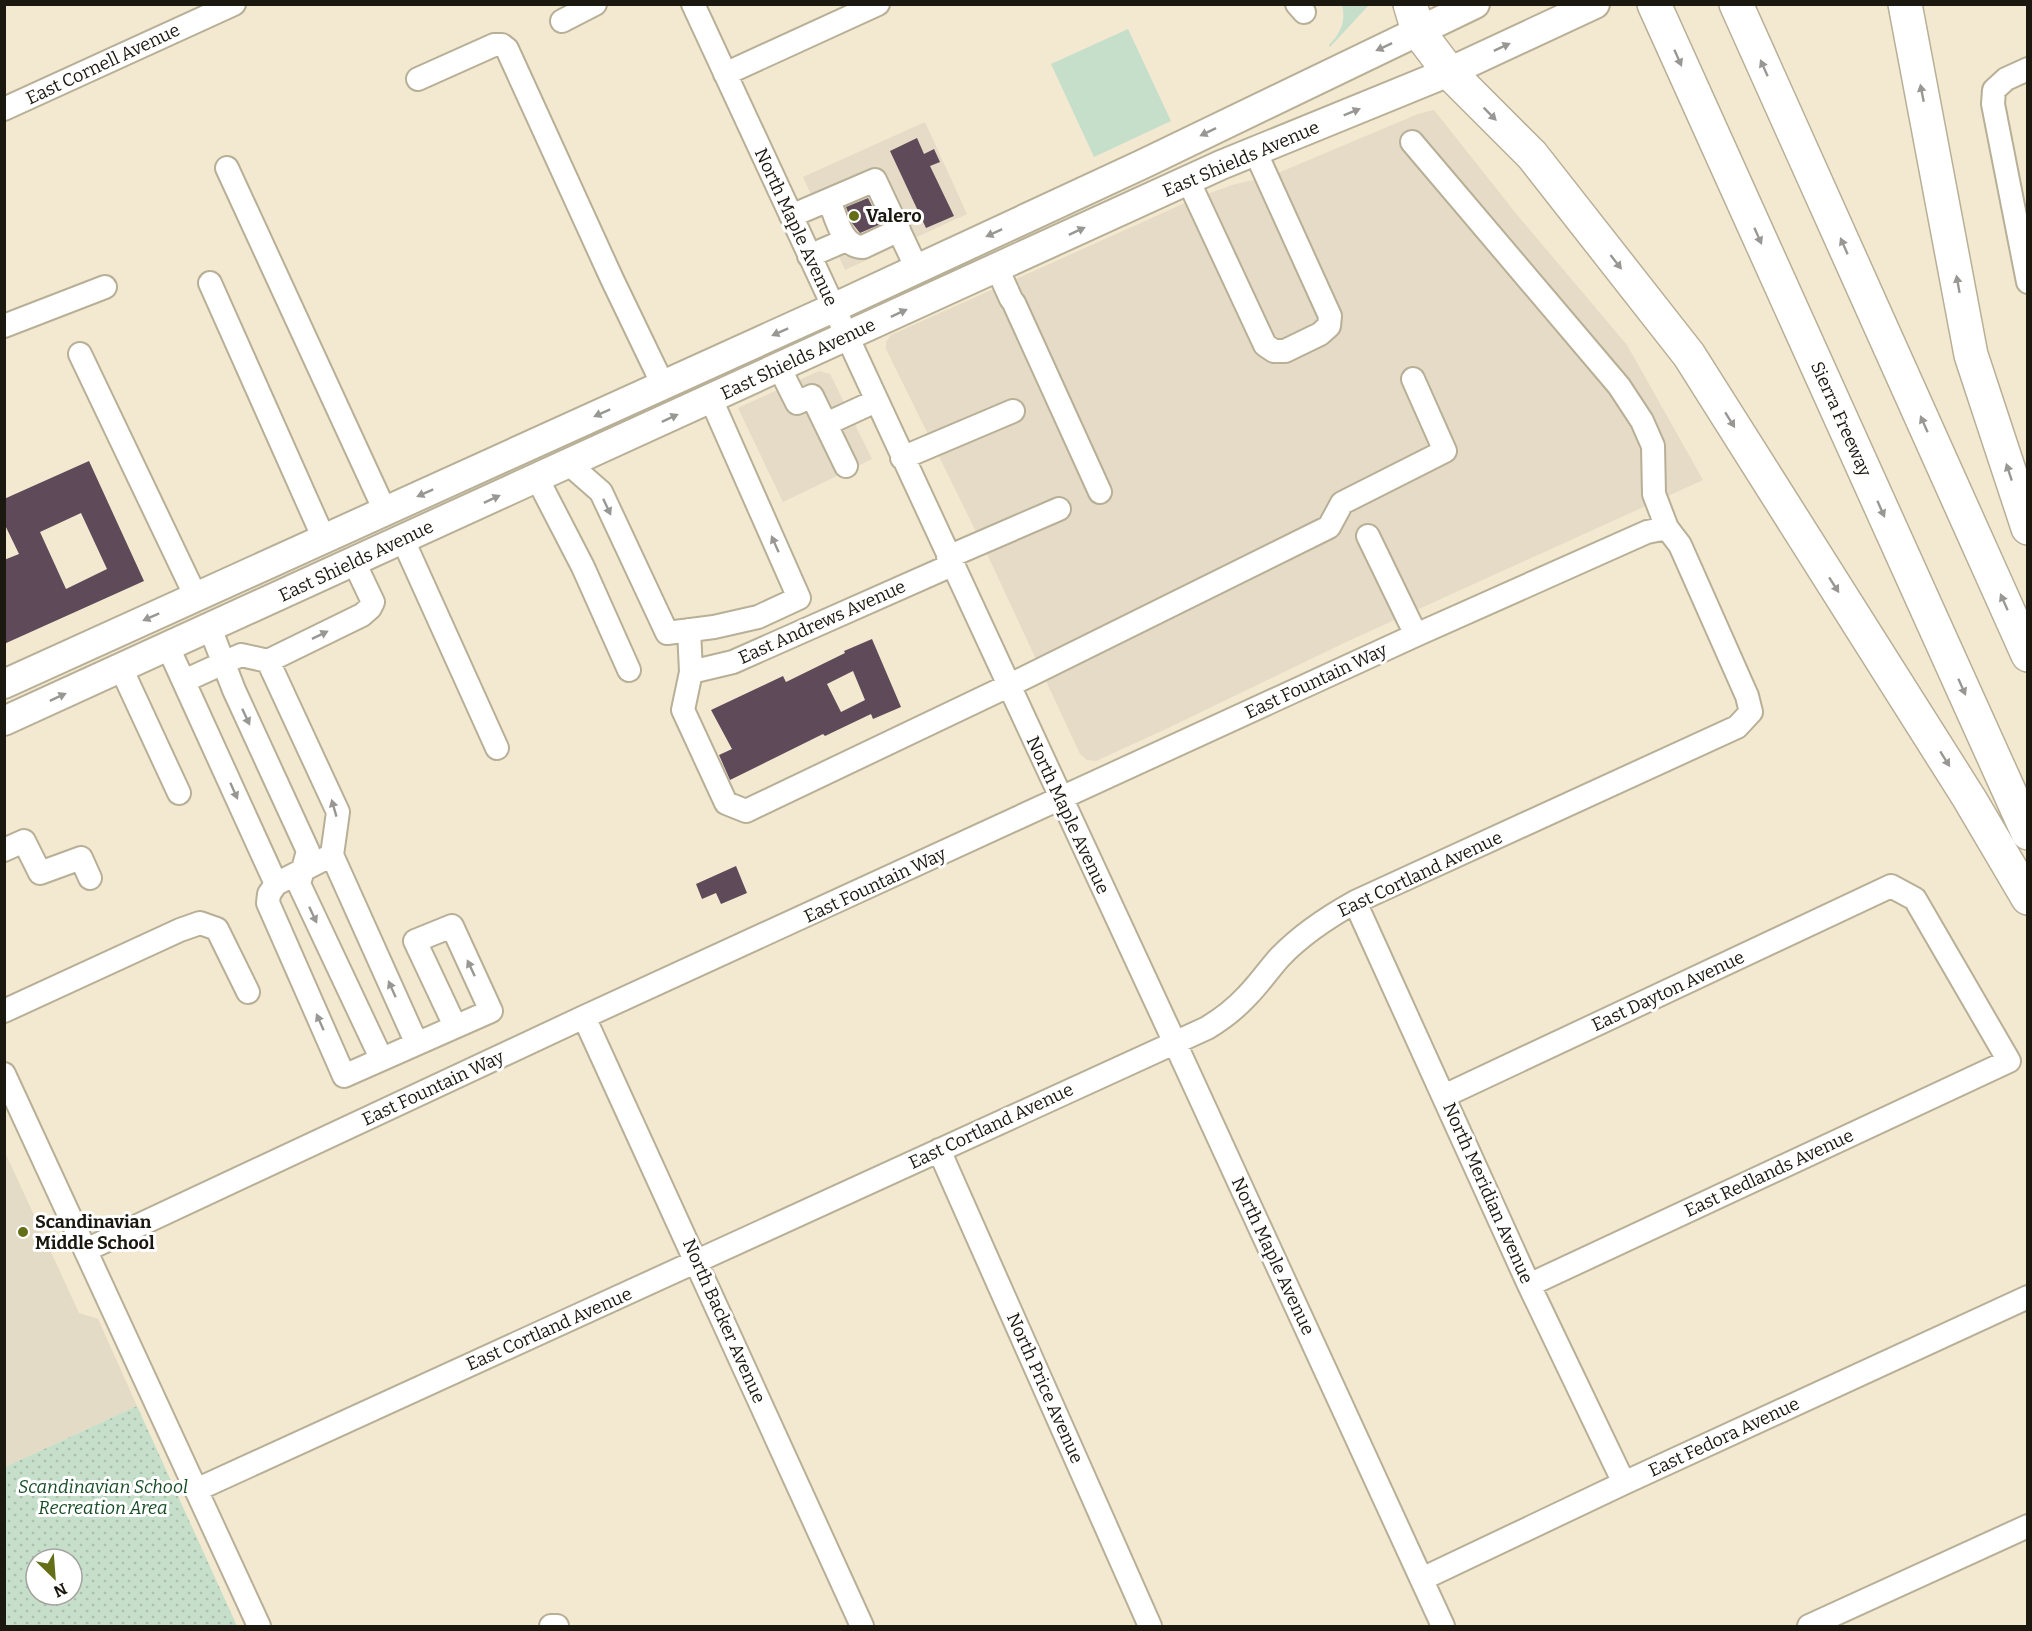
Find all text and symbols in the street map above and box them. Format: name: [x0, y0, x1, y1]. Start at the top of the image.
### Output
street label: East Cornell Avenue: [23, 19, 183, 109]
one-way arrow: [1375, 43, 1392, 52]
one-way arrow: [1494, 43, 1511, 52]
one-way arrow: [1673, 49, 1682, 66]
one-way arrow: [1759, 59, 1769, 77]
one-way arrow: [1917, 83, 1926, 102]
one-way arrow: [1483, 106, 1497, 120]
one-way arrow: [1343, 107, 1361, 117]
street label: East Shields Avenue: [1159, 116, 1323, 202]
one-way arrow: [1199, 127, 1217, 137]
street label: North Maple Avenue: [750, 145, 842, 309]
place label: Valero: [866, 205, 922, 227]
marker: Valero: [847, 209, 861, 223]
one-way arrow: [1068, 226, 1086, 236]
one-way arrow: [1753, 227, 1763, 245]
one-way arrow: [985, 229, 1002, 238]
one-way arrow: [1839, 237, 1848, 255]
one-way arrow: [1610, 255, 1622, 270]
one-way arrow: [1953, 275, 1962, 294]
one-way arrow: [891, 308, 908, 317]
street label: East Shields Avenue: [717, 314, 879, 404]
one-way arrow: [770, 327, 788, 337]
street label: Sierra Freeway: [1806, 358, 1876, 480]
one-way arrow: [594, 408, 611, 417]
one-way arrow: [1725, 412, 1736, 428]
one-way arrow: [661, 413, 678, 422]
one-way arrow: [1919, 415, 1928, 433]
one-way arrow: [2004, 463, 2014, 481]
one-way arrow: [416, 489, 433, 498]
one-way arrow: [484, 494, 501, 503]
one-way arrow: [603, 498, 612, 515]
one-way arrow: [1877, 500, 1887, 518]
street label: East Shields Avenue: [275, 516, 437, 606]
one-way arrow: [771, 536, 780, 553]
street label: East Andrews Avenue: [735, 575, 909, 669]
one-way arrow: [1828, 577, 1840, 593]
one-way arrow: [1999, 593, 2008, 610]
one-way arrow: [143, 613, 160, 622]
one-way arrow: [312, 631, 329, 640]
street label: East Fountain Way: [1242, 638, 1391, 723]
one-way arrow: [1957, 678, 1966, 695]
one-way arrow: [49, 693, 66, 702]
one-way arrow: [242, 708, 252, 726]
street label: North Maple Avenue: [1022, 733, 1114, 897]
one-way arrow: [1939, 751, 1950, 767]
one-way arrow: [230, 783, 239, 800]
one-way arrow: [329, 799, 338, 817]
street label: East Cortland Avenue: [1334, 826, 1506, 922]
street label: East Fountain Way: [801, 842, 950, 927]
one-way arrow: [309, 906, 318, 923]
street label: East Dayton Avenue: [1588, 946, 1748, 1036]
one-way arrow: [467, 960, 476, 977]
one-way arrow: [387, 980, 397, 998]
one-way arrow: [315, 1013, 325, 1031]
street label: East Fountain Way: [359, 1045, 508, 1130]
street label: East Cortland Avenue: [905, 1078, 1077, 1174]
street label: North Meridian Avenue: [1438, 1099, 1538, 1287]
street label: East Redlands Avenue: [1681, 1124, 1857, 1222]
street label: North Maple Avenue: [1227, 1174, 1319, 1338]
place label: Scandinavian Middle School: [35, 1211, 155, 1254]
marker: Scandinavian Middle School: [16, 1225, 30, 1239]
street label: North Backer Avenue: [678, 1235, 770, 1407]
street label: East Cortland Avenue: [463, 1283, 635, 1375]
street label: North Price Avenue: [1002, 1309, 1088, 1467]
street label: East Fedora Avenue: [1645, 1392, 1803, 1482]
park label: Scandinavian School Recreation Area: [18, 1476, 188, 1519]
north arrow: [24, 1547, 84, 1607]
text: N: [51, 1579, 70, 1601]

